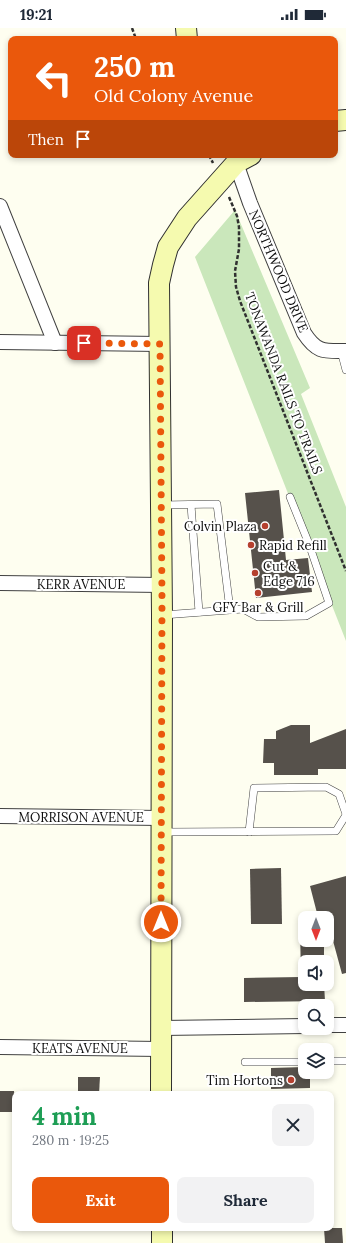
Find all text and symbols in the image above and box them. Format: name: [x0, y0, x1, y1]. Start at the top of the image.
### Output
text: 19:21: [20, 5, 53, 24]
text: 250 m: [94, 49, 175, 85]
icon: left: [28, 52, 80, 104]
text: Old Colony Avenue: [94, 84, 253, 107]
icon: arrive: [72, 128, 94, 150]
text: Then: [28, 130, 64, 149]
street label: NORTHWOOD DRIVE: [245, 207, 312, 335]
street label: TONAWANDA RAILS TO TRAILS: [241, 290, 326, 477]
pin: [67, 326, 101, 360]
icon: arrive: [73, 332, 95, 354]
place label: Colvin Plaza: [184, 518, 257, 535]
marker: Colvin Plaza: [260, 521, 270, 531]
place label: Rapid Refill: [259, 537, 327, 554]
marker: Rapid Refill: [246, 540, 256, 550]
place label: Cut & Edge 716: [263, 558, 315, 590]
marker: Cut & Edge 716: [250, 568, 260, 578]
street label: KERR AVENUE: [37, 576, 125, 593]
marker: GFY Bar & Grill: [253, 588, 263, 598]
place label: GFY Bar & Grill: [212, 599, 304, 616]
street label: MORRISON AVENUE: [18, 809, 144, 826]
position arrow: [140, 901, 182, 943]
north arrow: [298, 911, 334, 947]
map controls: [298, 911, 334, 1079]
button: sound: [298, 955, 334, 991]
button: search: [298, 999, 334, 1035]
street label: KEATS AVENUE: [32, 1040, 128, 1057]
button: layers: [298, 1043, 334, 1079]
place label: Tim Hortons: [206, 1072, 283, 1089]
marker: Tim Hortons: [286, 1075, 296, 1085]
text: 4 min: [32, 1101, 97, 1132]
button: close: [272, 1104, 314, 1146]
text: 280 m · 19:25: [32, 1132, 109, 1149]
button: Exit: [32, 1177, 169, 1223]
button: Share: [177, 1177, 314, 1223]

